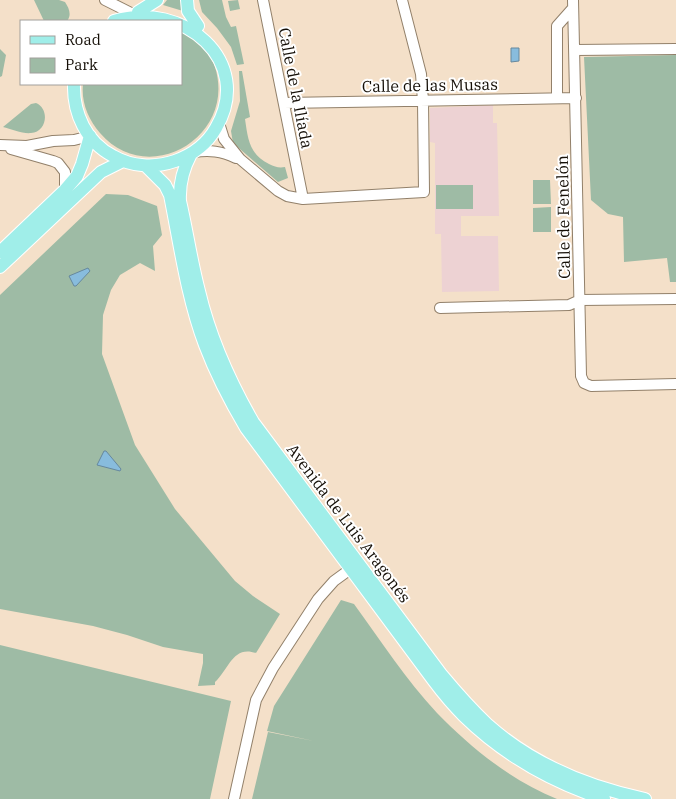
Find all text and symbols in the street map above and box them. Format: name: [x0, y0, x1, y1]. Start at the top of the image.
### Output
legend: [20, 20, 182, 85]
street label: Calle de la Ilíada: [274, 26, 318, 150]
text: Road: [65, 30, 101, 49]
text: Park: [65, 55, 98, 74]
street label: Calle de las Musas: [362, 74, 498, 96]
street label: Calle de Fenelón: [552, 155, 574, 279]
street label: Avenida de Luis Aragonés: [283, 440, 415, 606]

